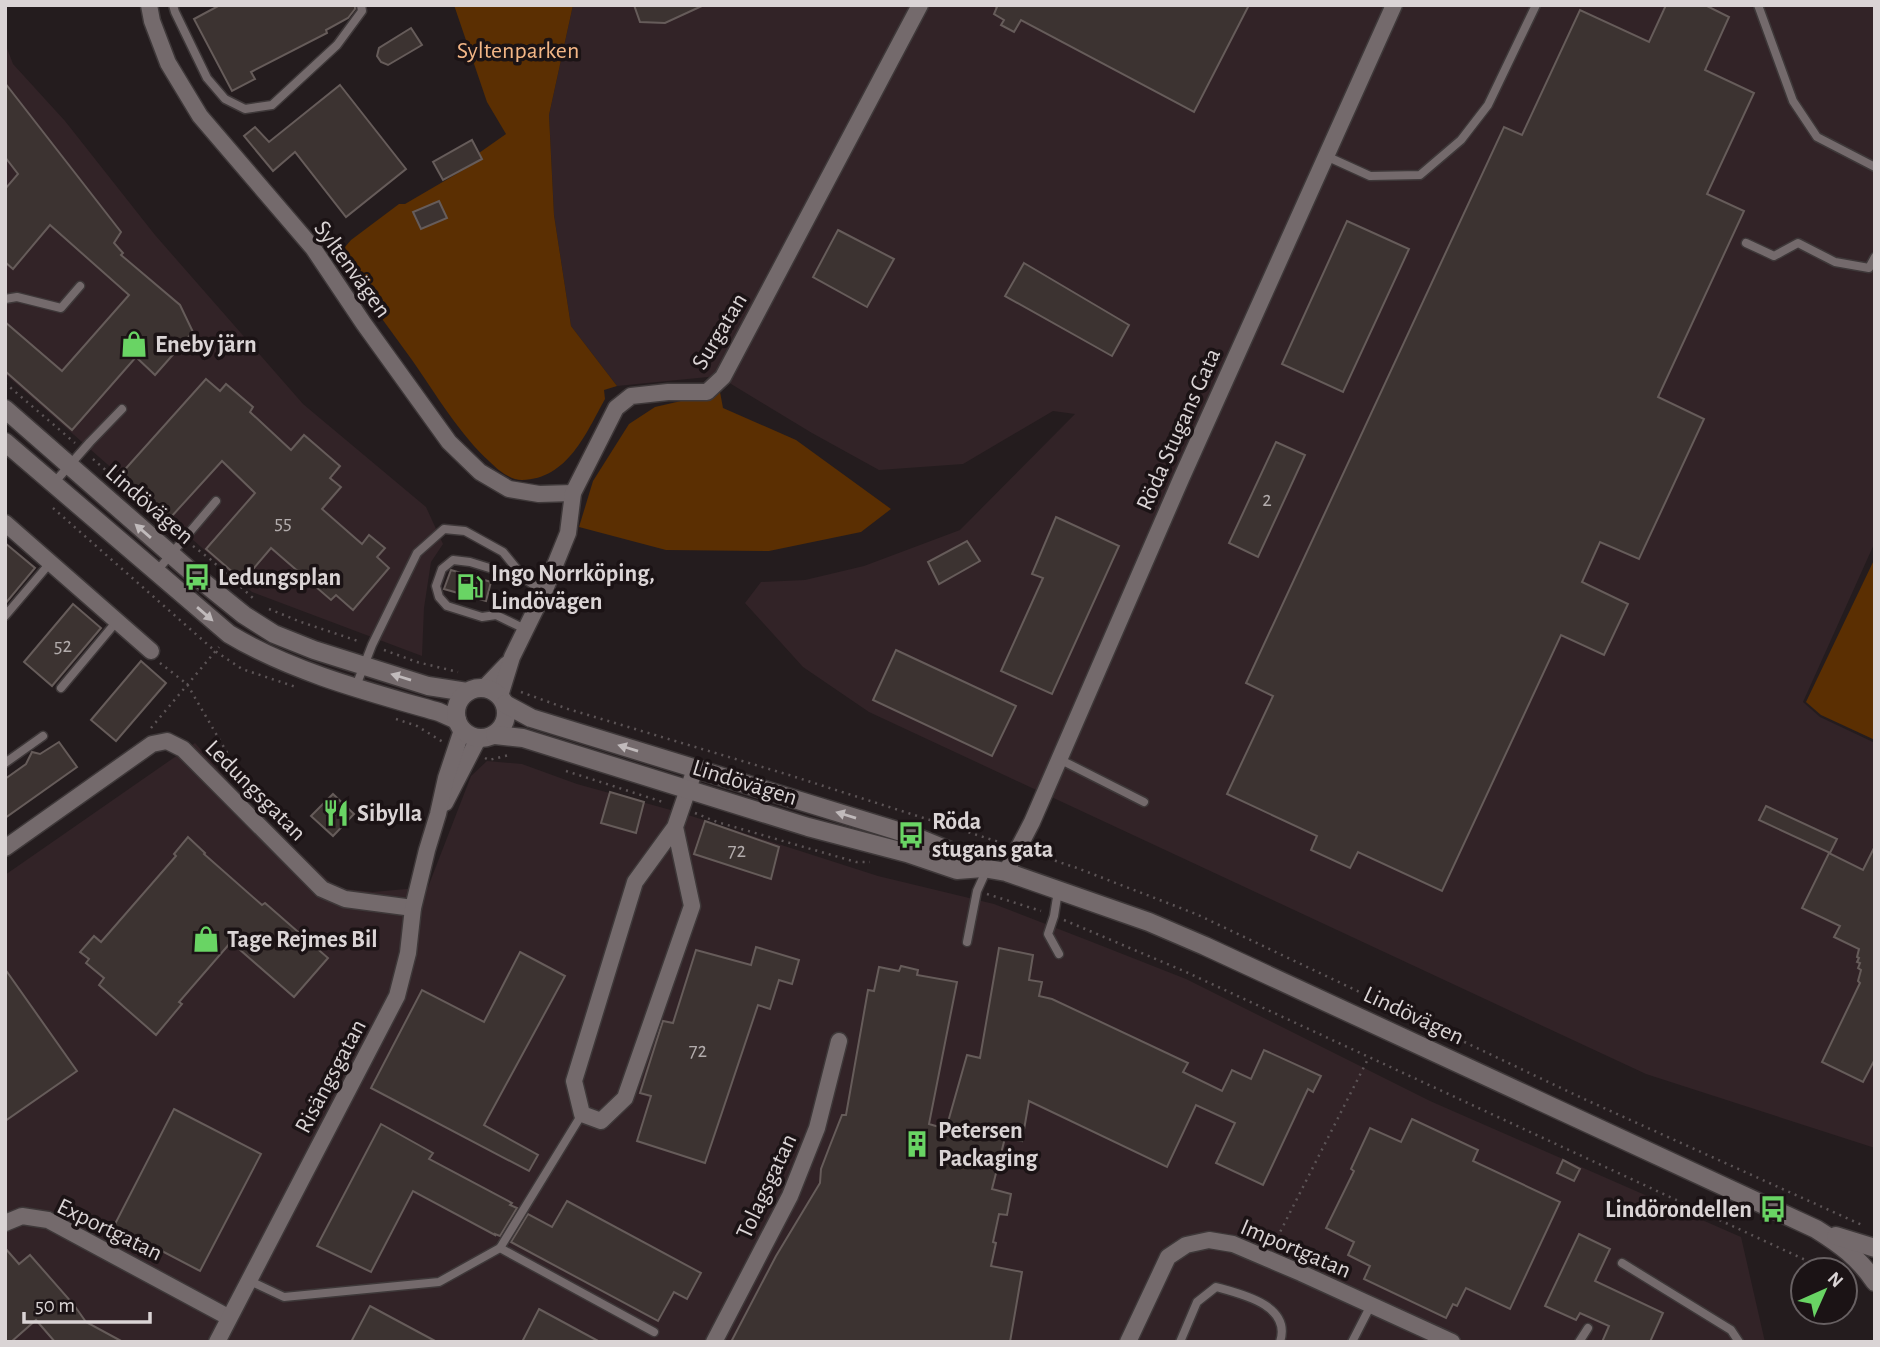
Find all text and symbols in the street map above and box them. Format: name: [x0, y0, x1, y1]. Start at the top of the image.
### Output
park label: Syltenparken: [457, 39, 579, 63]
street label: Syltenvägen: [309, 217, 395, 322]
street label: Surgatan: [688, 289, 752, 374]
shop icon: Eneby järn: [119, 329, 149, 359]
place label: Eneby järn: [155, 333, 257, 357]
street label: Röda Stugans Gata: [1132, 345, 1225, 514]
street label: Lindövägen: [101, 460, 198, 549]
house number: 2: [1262, 489, 1272, 510]
house number: 55: [274, 512, 292, 533]
one-way arrow: [135, 524, 152, 539]
bus stop icon: Ledungsplan: [182, 562, 212, 592]
place label: Ingo Norrköping, Lindövägen: [491, 562, 655, 614]
place label: Ledungsplan: [218, 566, 341, 590]
fuel station icon: Ingo Norrköping, Lindövägen: [455, 572, 485, 602]
one-way arrow: [197, 606, 214, 621]
house number: 52: [54, 635, 72, 656]
one-way arrow: [390, 672, 411, 682]
street label: Ledungsgatan: [200, 736, 310, 846]
one-way arrow: [618, 742, 639, 753]
street label: Lindövägen: [690, 756, 800, 810]
restaurant icon: Sibylla: [321, 798, 351, 828]
place label: Sibylla: [357, 802, 422, 826]
one-way arrow: [835, 810, 856, 820]
place label: Röda stugans gata: [932, 810, 1053, 862]
bus stop icon: Röda stugans gata: [896, 820, 926, 850]
house number: 72: [728, 840, 746, 861]
shop icon: Tage Rejmes Bil: [191, 924, 221, 954]
place label: Tage Rejmes Bil: [227, 928, 378, 952]
street label: Lindövägen: [1360, 982, 1468, 1050]
street label: Risängsgatan: [291, 1016, 371, 1137]
house number: 72: [689, 1040, 707, 1061]
place label: Petersen Packaging: [938, 1119, 1038, 1171]
building icon: Petersen Packaging: [902, 1129, 932, 1159]
street label: Tolagsgatan: [732, 1130, 802, 1243]
street label: Exportgatan: [53, 1194, 166, 1266]
bus stop icon: Lindörondellen: [1758, 1194, 1788, 1224]
place label: Lindörondellen: [1605, 1198, 1752, 1222]
street label: Importgatan: [1237, 1215, 1354, 1283]
north arrow: [1789, 1256, 1859, 1326]
text: N: [1824, 1269, 1846, 1291]
scale bar: [24, 1280, 150, 1324]
text: 50 m: [35, 1295, 75, 1316]

